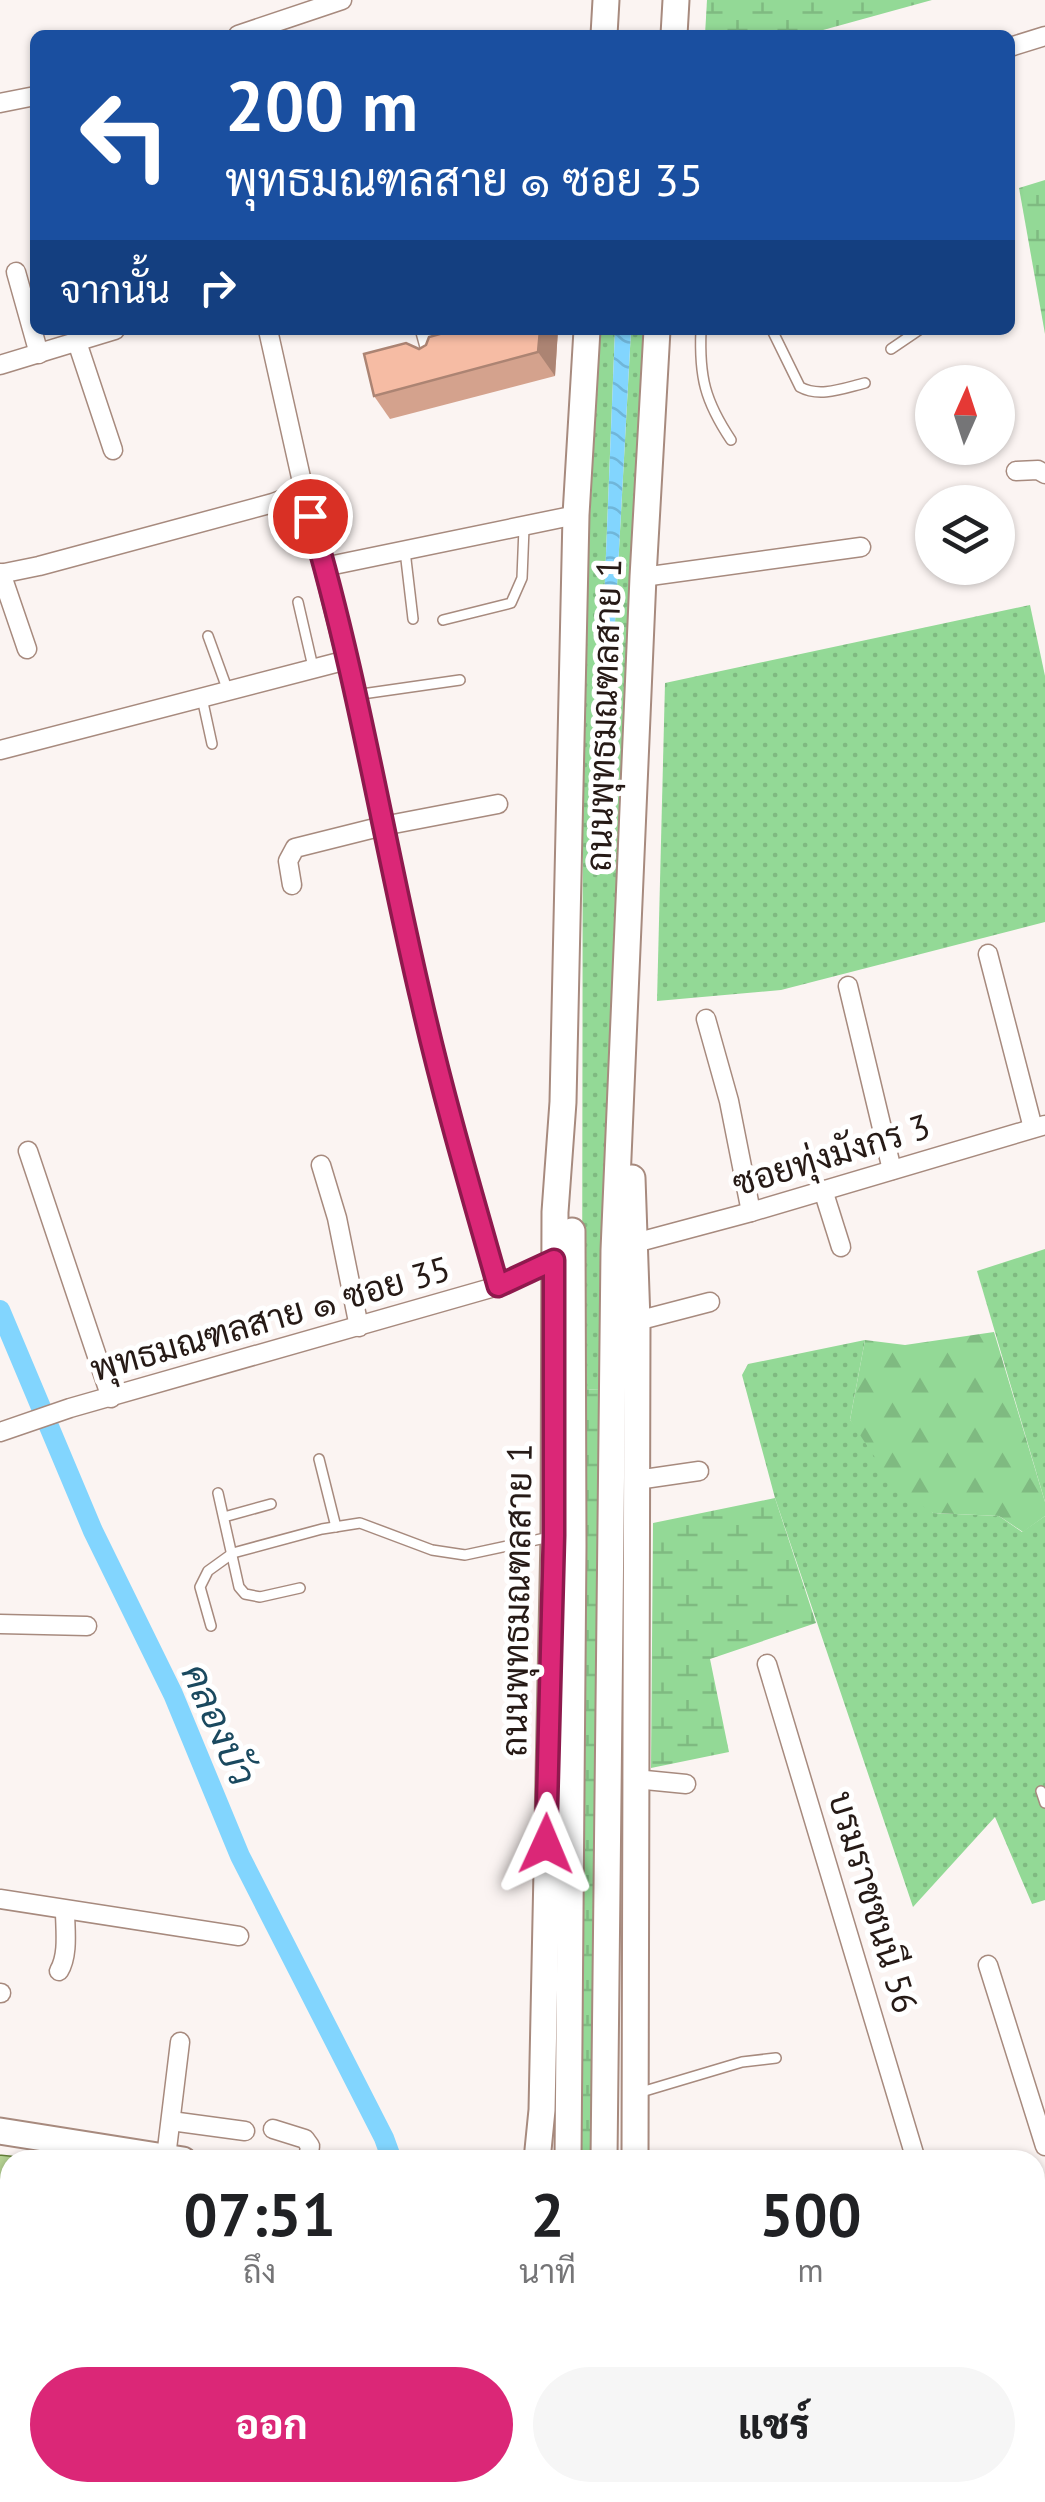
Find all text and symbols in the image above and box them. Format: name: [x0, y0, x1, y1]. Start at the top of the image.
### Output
text: 200 m: [225, 60, 418, 150]
icon: left: [60, 70, 190, 200]
text: พุทธมณฑลสาย ๑ ซอย 35: [225, 150, 703, 208]
icon: right: [190, 260, 245, 315]
text: จากนั้น: [60, 264, 170, 313]
north arrow: [915, 365, 1015, 465]
map controls: [915, 365, 1015, 585]
pin: [268, 474, 353, 559]
button: layers: [915, 485, 1015, 585]
icon: arrive: [283, 489, 338, 544]
street label: ถนนพุทธมณฑลสาย 1: [575, 558, 633, 873]
street label: ซอยทุ่งมังกร 3: [727, 1102, 936, 1208]
street label: พุทธมณฑลสาย ๑ ซอย 35: [85, 1245, 456, 1393]
street label: ถนนพุทธมณฑลสาย 1: [490, 1443, 544, 1757]
water label: คลองบัว: [171, 1655, 269, 1793]
street label: บรมราชชนนี 56: [818, 1786, 930, 2018]
position arrow: [494, 1792, 598, 1896]
text: 07:51: [183, 2175, 336, 2253]
text: 2: [531, 2175, 565, 2253]
text: 500: [759, 2175, 862, 2253]
text: m: [798, 2249, 824, 2291]
text: ถึง: [243, 2250, 276, 2292]
text: นาที: [519, 2250, 576, 2292]
button: ออก: [30, 2367, 513, 2482]
button: แชร์: [533, 2367, 1015, 2482]

